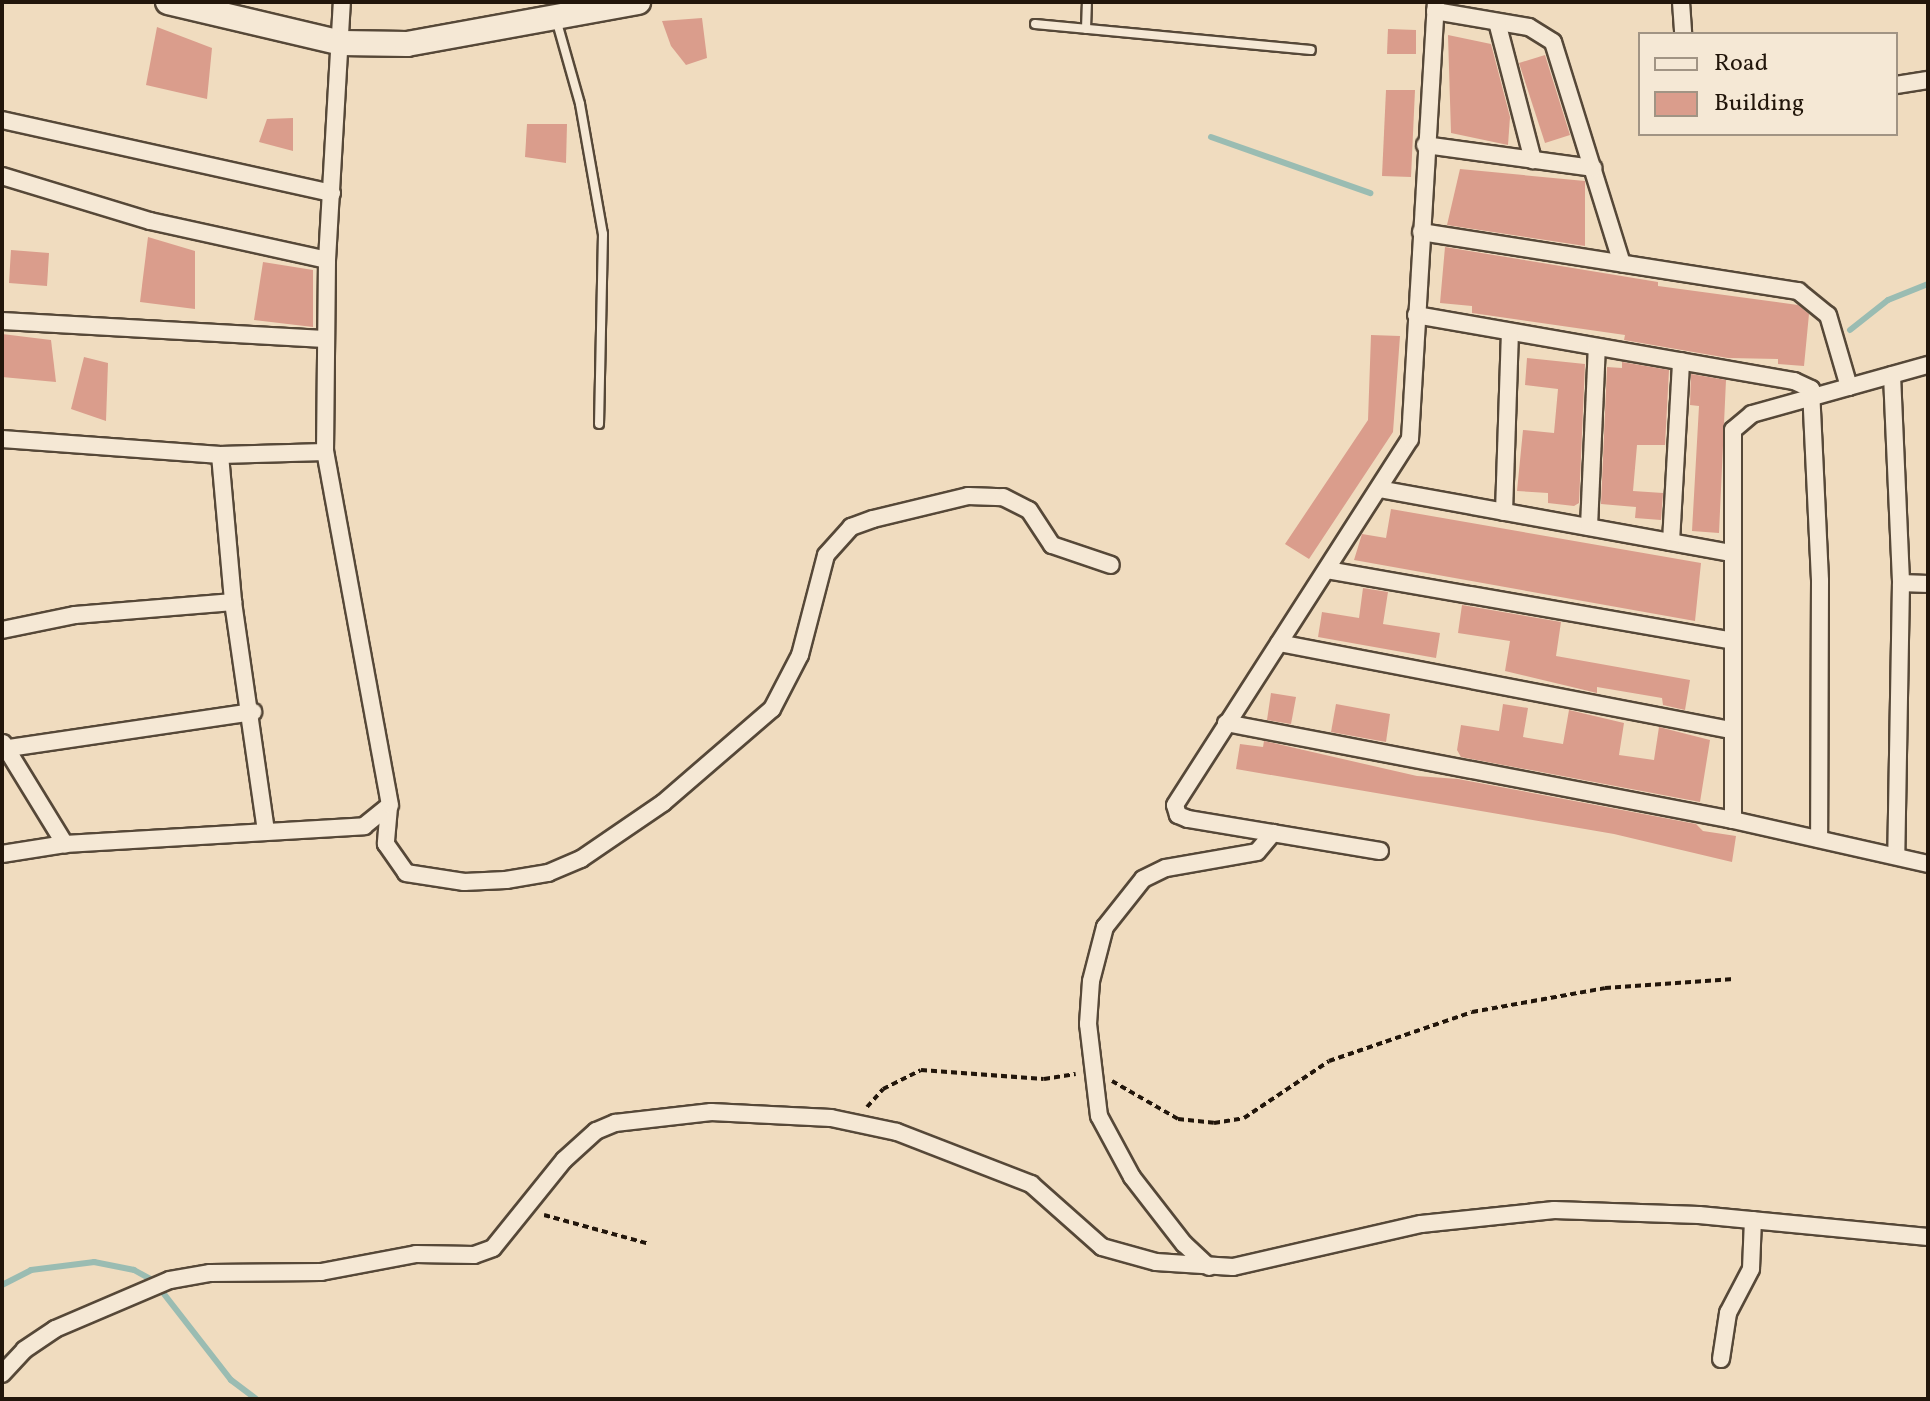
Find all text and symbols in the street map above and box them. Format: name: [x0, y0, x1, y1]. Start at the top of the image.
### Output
legend: [1638, 32, 1898, 136]
text: Road: [1714, 47, 1768, 81]
text: Building: [1714, 87, 1804, 121]

